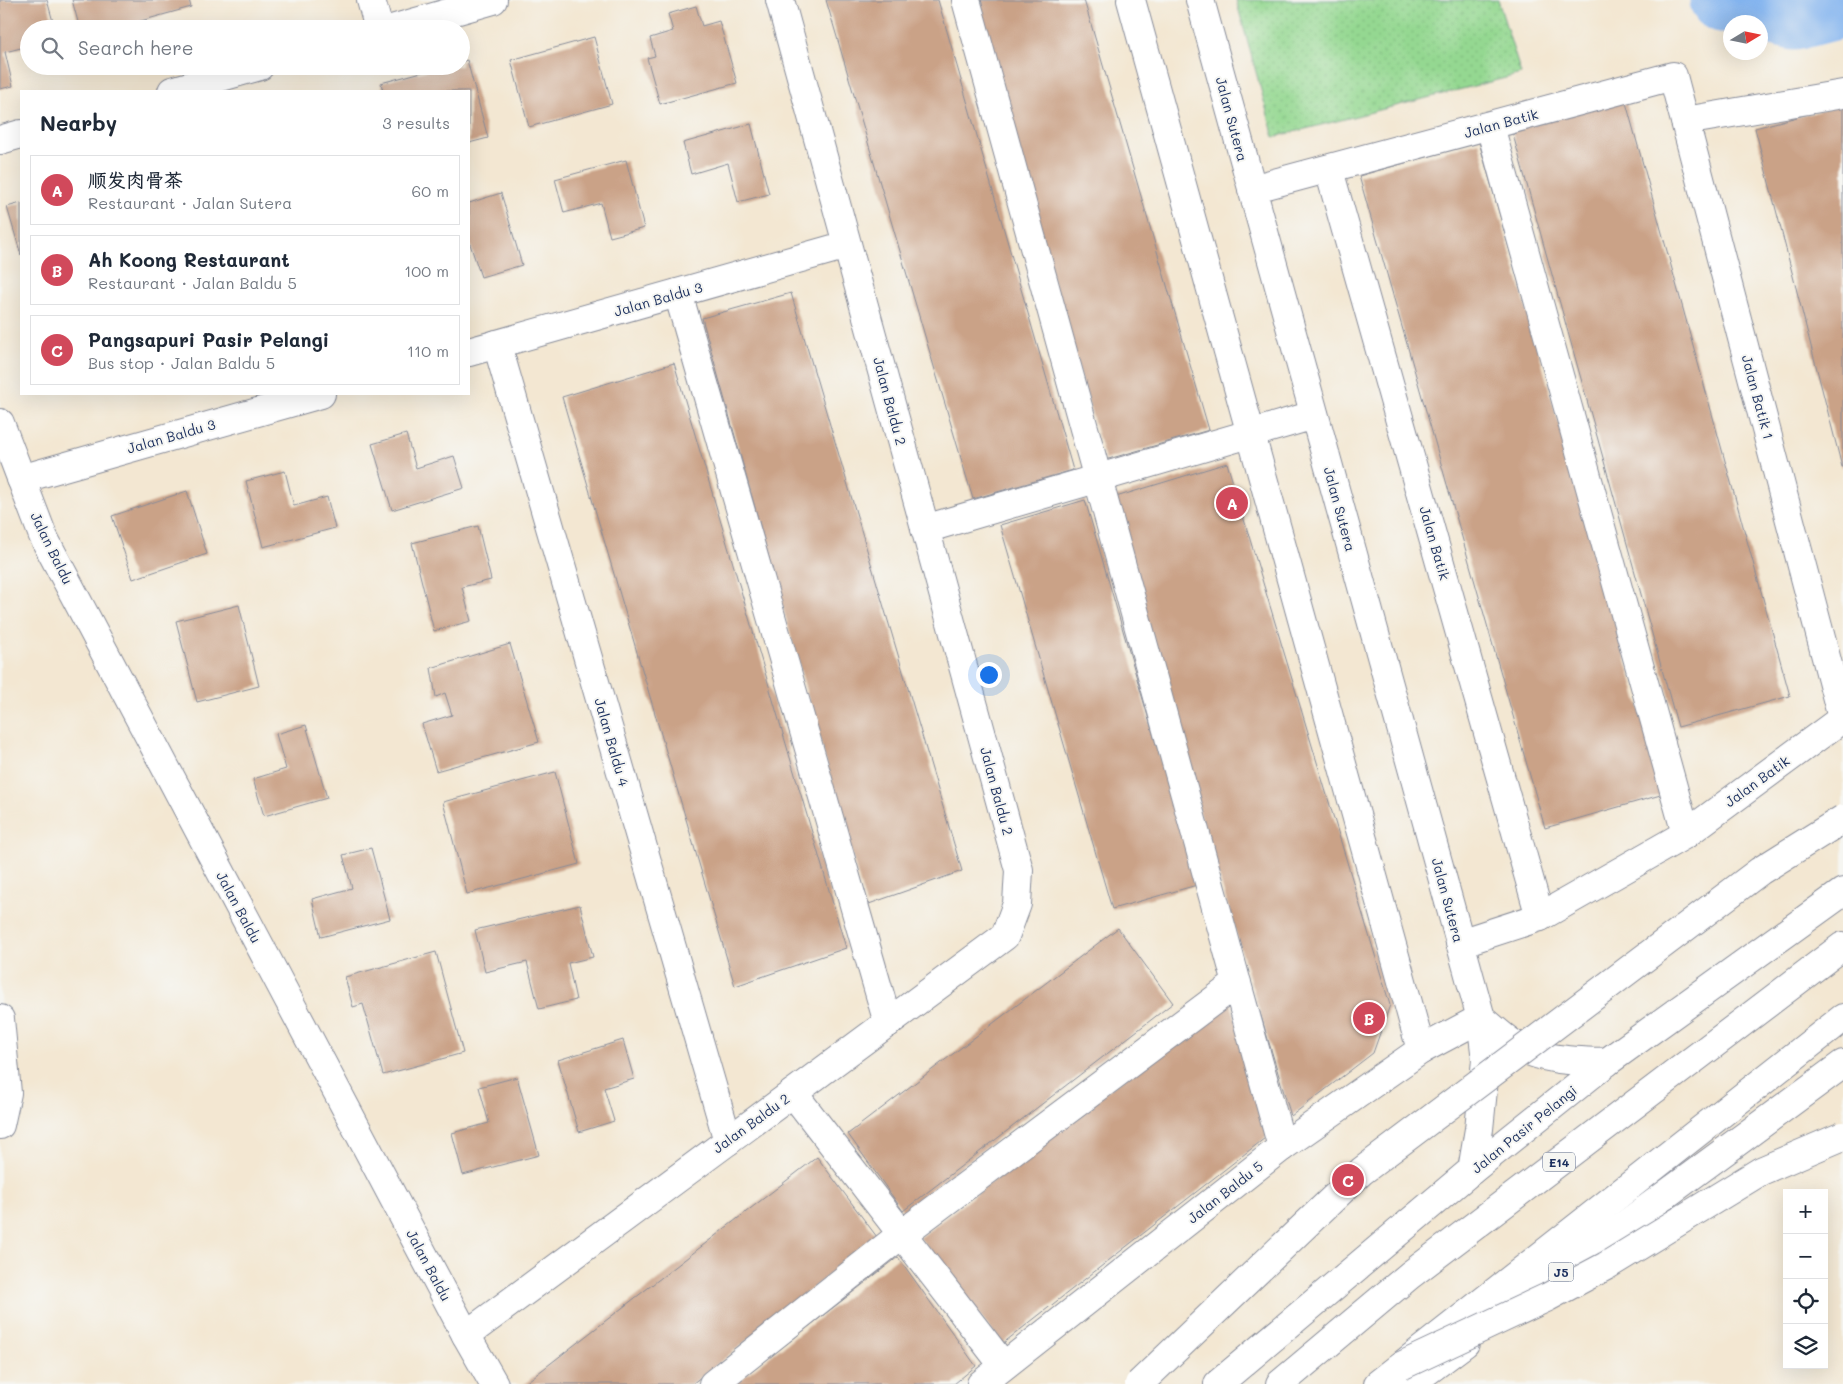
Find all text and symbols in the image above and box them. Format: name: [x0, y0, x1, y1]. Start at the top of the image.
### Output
north arrow: [1723, 15, 1768, 60]
search box: [20, 20, 470, 75]
icon: search: [38, 34, 66, 62]
text: Search here: [78, 35, 194, 60]
street label: Jalan Sutera: [1212, 75, 1252, 163]
street label: Jalan Batik: [1462, 104, 1540, 142]
text: Nearby: [40, 109, 117, 136]
text: 3 results: [382, 112, 450, 133]
text: 顺发肉骨茶: [88, 167, 183, 192]
text: A: [51, 180, 63, 201]
text: 60 m: [412, 180, 449, 201]
text: Restaurant · Jalan Sutera: [88, 192, 292, 213]
text: Ah Koong Restaurant: [88, 247, 290, 272]
text: B: [52, 260, 62, 281]
text: 100 m: [404, 260, 449, 281]
text: Restaurant · Jalan Baldu 5: [88, 272, 297, 293]
street label: Jalan Baldu 3: [612, 277, 704, 321]
text: Pangsapuri Pasir Pelangi: [88, 327, 329, 352]
text: C: [51, 340, 63, 361]
text: 110 m: [407, 340, 449, 361]
text: Bus stop · Jalan Baldu 5: [88, 352, 275, 373]
street label: Jalan Batik 1: [1738, 353, 1778, 441]
street label: Jalan Baldu 2: [869, 355, 911, 447]
street label: Jalan Baldu 3: [125, 414, 217, 458]
street label: Jalan Sutera: [1320, 465, 1360, 553]
pin: A: [1216, 484, 1248, 522]
street label: Jalan Batik: [1415, 504, 1455, 582]
street label: Jalan Baldu: [26, 509, 78, 587]
your location: [976, 662, 1002, 688]
street label: Jalan Baldu 4: [590, 696, 634, 789]
street label: Jalan Baldu 2: [976, 745, 1018, 837]
street label: Jalan Batik: [1721, 751, 1793, 811]
street label: Jalan Sutera: [1428, 856, 1468, 944]
street label: Jalan Baldu: [212, 868, 266, 946]
pin: B: [1353, 999, 1385, 1037]
street label: Jalan Pasir Pelangi: [1467, 1081, 1581, 1177]
street label: Jalan Baldu 2: [709, 1089, 793, 1157]
road number: E14: [1543, 1152, 1575, 1172]
street label: Jalan Baldu 5: [1183, 1157, 1267, 1227]
pin: C: [1332, 1161, 1364, 1199]
map controls: [1783, 1189, 1828, 1369]
button: +: [1783, 1189, 1828, 1234]
street label: Jalan Baldu: [402, 1226, 456, 1304]
button: −: [1783, 1234, 1828, 1279]
road number: J5: [1548, 1262, 1574, 1282]
button: locate: [1783, 1279, 1828, 1324]
button: layers: [1783, 1324, 1828, 1369]

